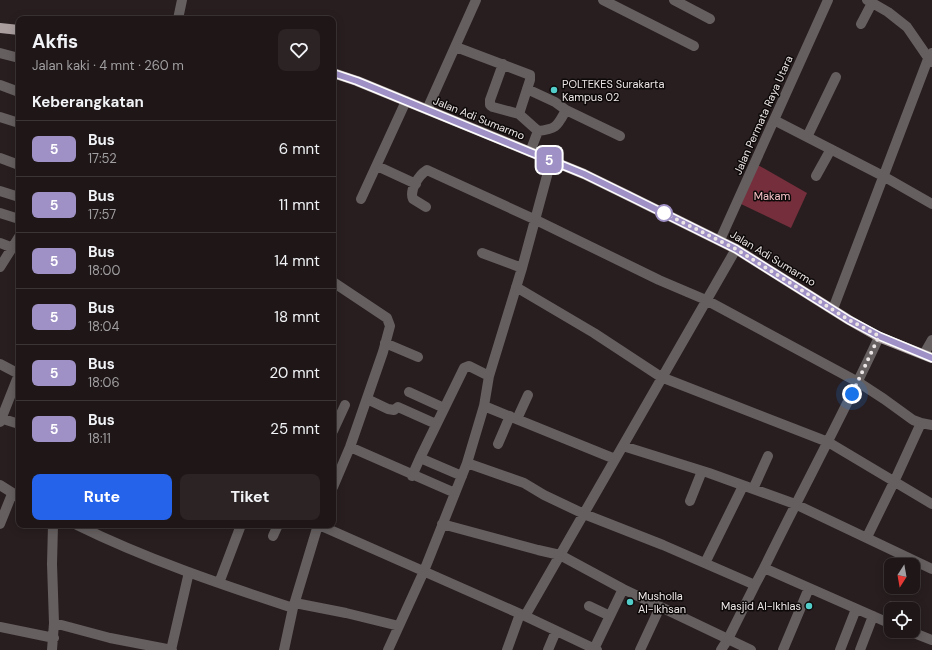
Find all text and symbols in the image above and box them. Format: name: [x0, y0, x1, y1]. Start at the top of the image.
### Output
text: Akfis: [32, 29, 78, 54]
button: heart: [278, 29, 320, 71]
street label: Jalan Permata Raya Utara: [730, 53, 796, 177]
text: Jalan kaki · 4 mnt · 260 m: [32, 57, 184, 74]
place label: POLTEKES Surakarta Kampus 02: [562, 77, 664, 104]
marker: POLTEKES Surakarta Kampus 02: [549, 85, 559, 95]
text: Keberangkatan: [32, 92, 144, 112]
street label: Jalan Adi Sumarmo: [431, 93, 527, 143]
text: Bus: [88, 130, 115, 150]
text: 6 mnt: [279, 139, 320, 159]
text: 5: [50, 140, 58, 158]
line badge: 5: [536, 147, 562, 173]
text: 17:52: [88, 150, 117, 167]
text: 5: [545, 151, 553, 169]
text: Bus: [88, 186, 115, 206]
park label: Makam: [754, 189, 790, 203]
text: 11 mnt: [279, 195, 320, 215]
text: 5: [50, 196, 58, 214]
unlabelled marker: [655, 204, 673, 222]
text: 17:57: [88, 206, 116, 223]
street label: Jalan Adi Sumarmo: [728, 227, 818, 289]
text: Bus: [88, 242, 115, 262]
text: 14 mnt: [274, 251, 320, 271]
text: 5: [50, 252, 58, 270]
text: 18:00: [88, 262, 120, 279]
text: Bus: [88, 298, 115, 318]
text: 18 mnt: [274, 307, 320, 327]
text: 5: [50, 308, 58, 326]
text: 18:04: [88, 318, 119, 335]
text: Bus: [88, 354, 115, 374]
text: 20 mnt: [269, 363, 320, 383]
text: 5: [50, 364, 58, 382]
text: 18:06: [88, 374, 120, 391]
your location: [842, 384, 862, 404]
text: Bus: [88, 410, 115, 430]
text: 25 mnt: [270, 419, 320, 439]
text: 5: [50, 420, 58, 438]
text: 18:11: [88, 430, 111, 447]
button: Rute: [32, 474, 172, 520]
button: Tiket: [180, 474, 320, 520]
north arrow: [884, 558, 920, 594]
map controls: [884, 558, 920, 638]
place label: Musholla Al-Ikhsan: [638, 589, 686, 616]
marker: Musholla Al-Ikhsan: [625, 597, 635, 607]
place label: Masjid Al-Ikhlas: [721, 599, 801, 613]
marker: Masjid Al-Ikhlas: [804, 601, 814, 611]
button: locate: [884, 602, 920, 638]

